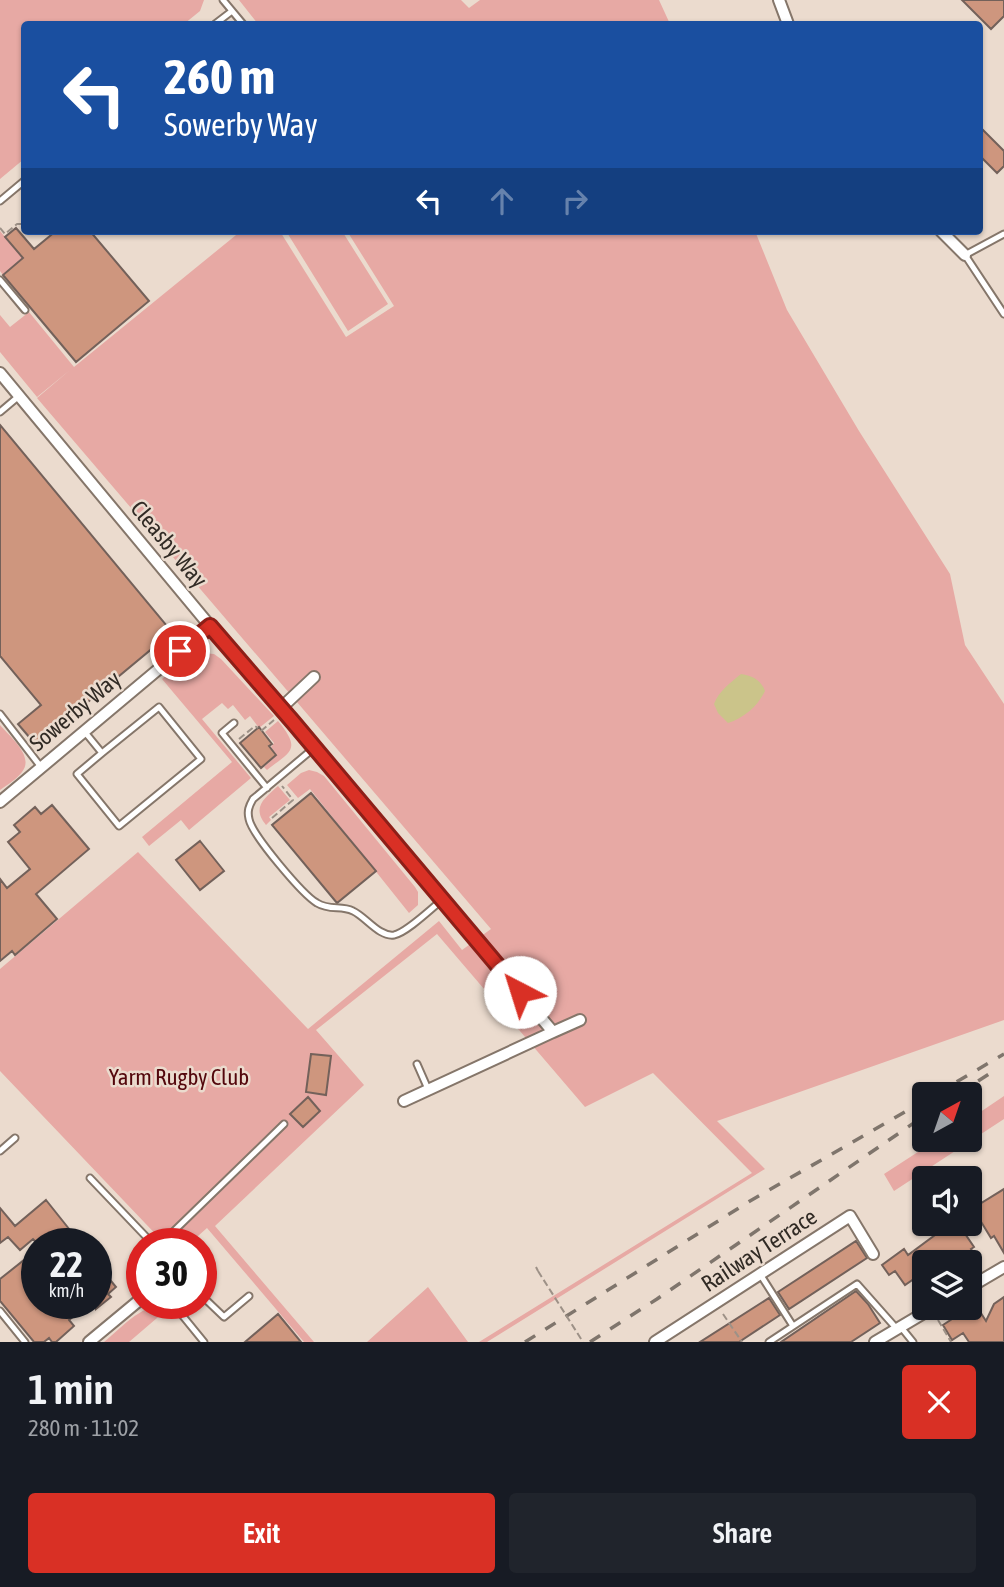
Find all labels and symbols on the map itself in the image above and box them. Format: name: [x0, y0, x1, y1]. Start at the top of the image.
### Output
street label: Cleasby Way: [125, 495, 213, 593]
pin: [150, 621, 210, 681]
street label: Sowerby Way: [24, 666, 126, 756]
position arrow: [483, 955, 557, 1029]
park label: Yarm Rugby Club: [109, 1064, 249, 1090]
north arrow: [912, 1082, 982, 1152]
street label: Railway Terrace: [697, 1203, 821, 1297]
speed limit sign: 30: [126, 1228, 217, 1319]

